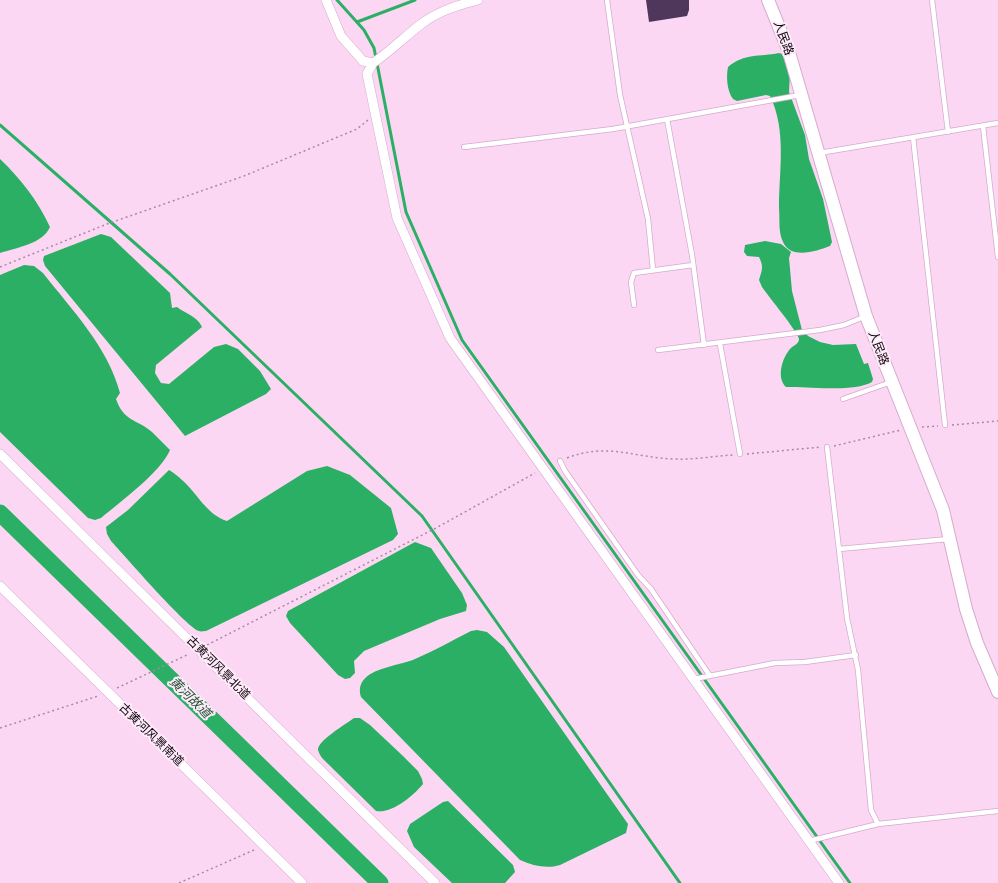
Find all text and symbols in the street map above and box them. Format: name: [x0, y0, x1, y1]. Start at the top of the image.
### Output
street label: 人民路: [770, 19, 796, 57]
street label: 人民路: [865, 329, 891, 367]
street label: 古黄河风景北道: [183, 633, 253, 703]
water label: 黄河故道: [166, 674, 214, 722]
street label: 古黄河风景南道: [116, 701, 186, 769]

